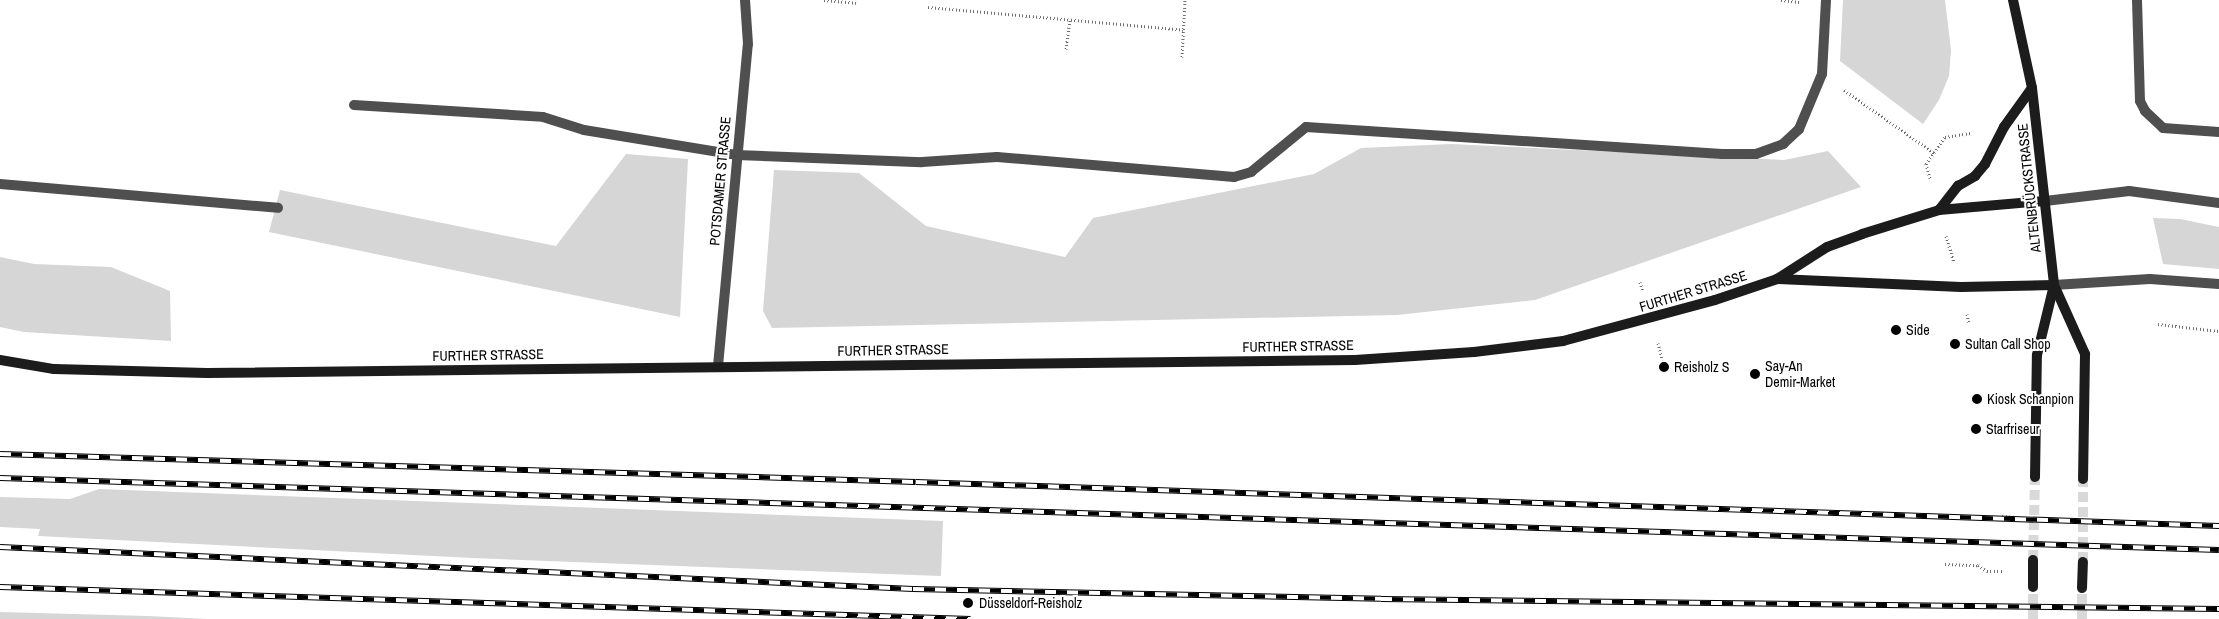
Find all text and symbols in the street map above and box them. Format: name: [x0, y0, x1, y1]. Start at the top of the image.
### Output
street label: POTSDAMER STRASSE: [706, 116, 734, 246]
street label: ALTENBRÜCKSTRASSE: [2014, 123, 2044, 253]
street label: FURTHER STRASSE: [1637, 267, 1749, 315]
place label: Side: [1906, 322, 1930, 338]
marker: Side: [1890, 324, 1902, 336]
place label: Sultan Call Shop: [1965, 336, 2051, 352]
street label: FURTHER STRASSE: [1242, 337, 1354, 355]
marker: Sultan Call Shop: [1949, 338, 1961, 350]
street label: FURTHER STRASSE: [837, 341, 949, 359]
street label: FURTHER STRASSE: [432, 346, 544, 364]
place label: Say-An Demir-Market: [1765, 358, 1835, 391]
place label: Reisholz S: [1674, 359, 1730, 375]
marker: Reisholz S: [1658, 361, 1670, 373]
marker: Say-An Demir-Market: [1749, 368, 1761, 380]
place label: Kiosk Schanpion: [1987, 391, 2074, 407]
marker: Kiosk Schanpion: [1971, 393, 1983, 405]
place label: Starfriseur: [1986, 421, 2040, 437]
marker: Starfriseur: [1970, 423, 1982, 435]
place label: Düsseldorf-Reisholz: [979, 595, 1082, 611]
marker: Düsseldorf-Reisholz: [961, 596, 975, 610]

